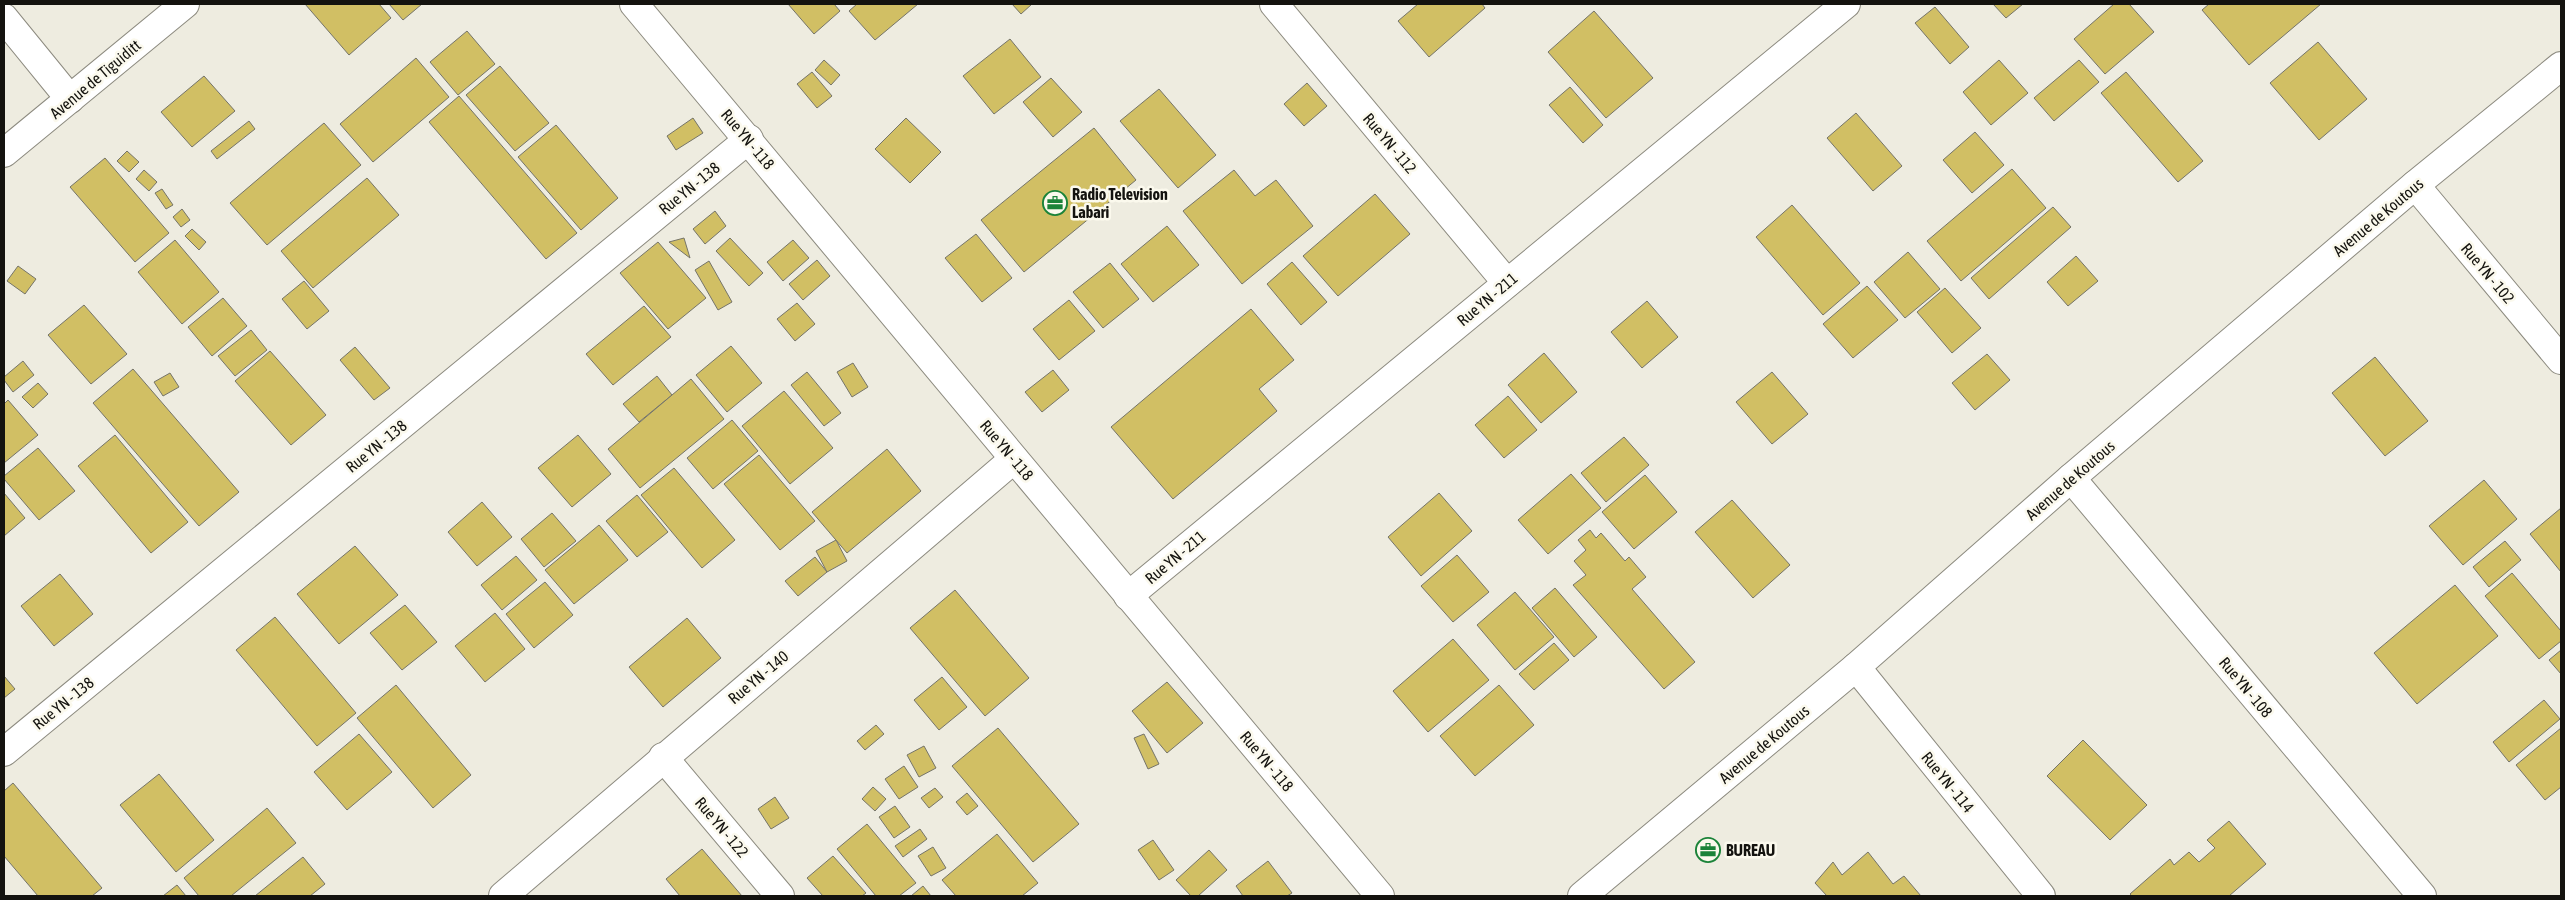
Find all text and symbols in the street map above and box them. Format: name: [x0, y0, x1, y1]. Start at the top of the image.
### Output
street label: Avenue de Tiguiditt: [46, 36, 145, 123]
street label: Rue YN - 118: [718, 105, 778, 173]
street label: Rue YN - 112: [1360, 109, 1420, 177]
street label: Rue YN - 138: [655, 158, 723, 218]
street label: Avenue de Koutous: [2329, 174, 2427, 260]
place label: Radio Television Labari: [1072, 185, 1168, 221]
office icon: Radio Television Labari: [1042, 190, 1068, 216]
street label: Rue YN - 102: [2458, 239, 2518, 307]
street label: Rue YN - 211: [1453, 269, 1521, 329]
street label: Rue YN - 138: [342, 416, 410, 476]
street label: Rue YN - 118: [977, 416, 1037, 484]
street label: Avenue de Koutous: [2022, 436, 2118, 523]
street label: Rue YN - 211: [1141, 527, 1209, 587]
street label: Rue YN - 140: [724, 647, 792, 707]
street label: Rue YN - 108: [2216, 653, 2276, 721]
street label: Rue YN - 138: [29, 673, 97, 733]
street label: Avenue de Koutous: [1715, 701, 1813, 787]
street label: Rue YN - 118: [1237, 727, 1297, 795]
street label: Rue YN - 114: [1918, 748, 1978, 816]
street label: Rue YN - 122: [692, 793, 752, 861]
office icon: BUREAU: [1695, 837, 1721, 863]
place label: BUREAU: [1726, 841, 1775, 859]

